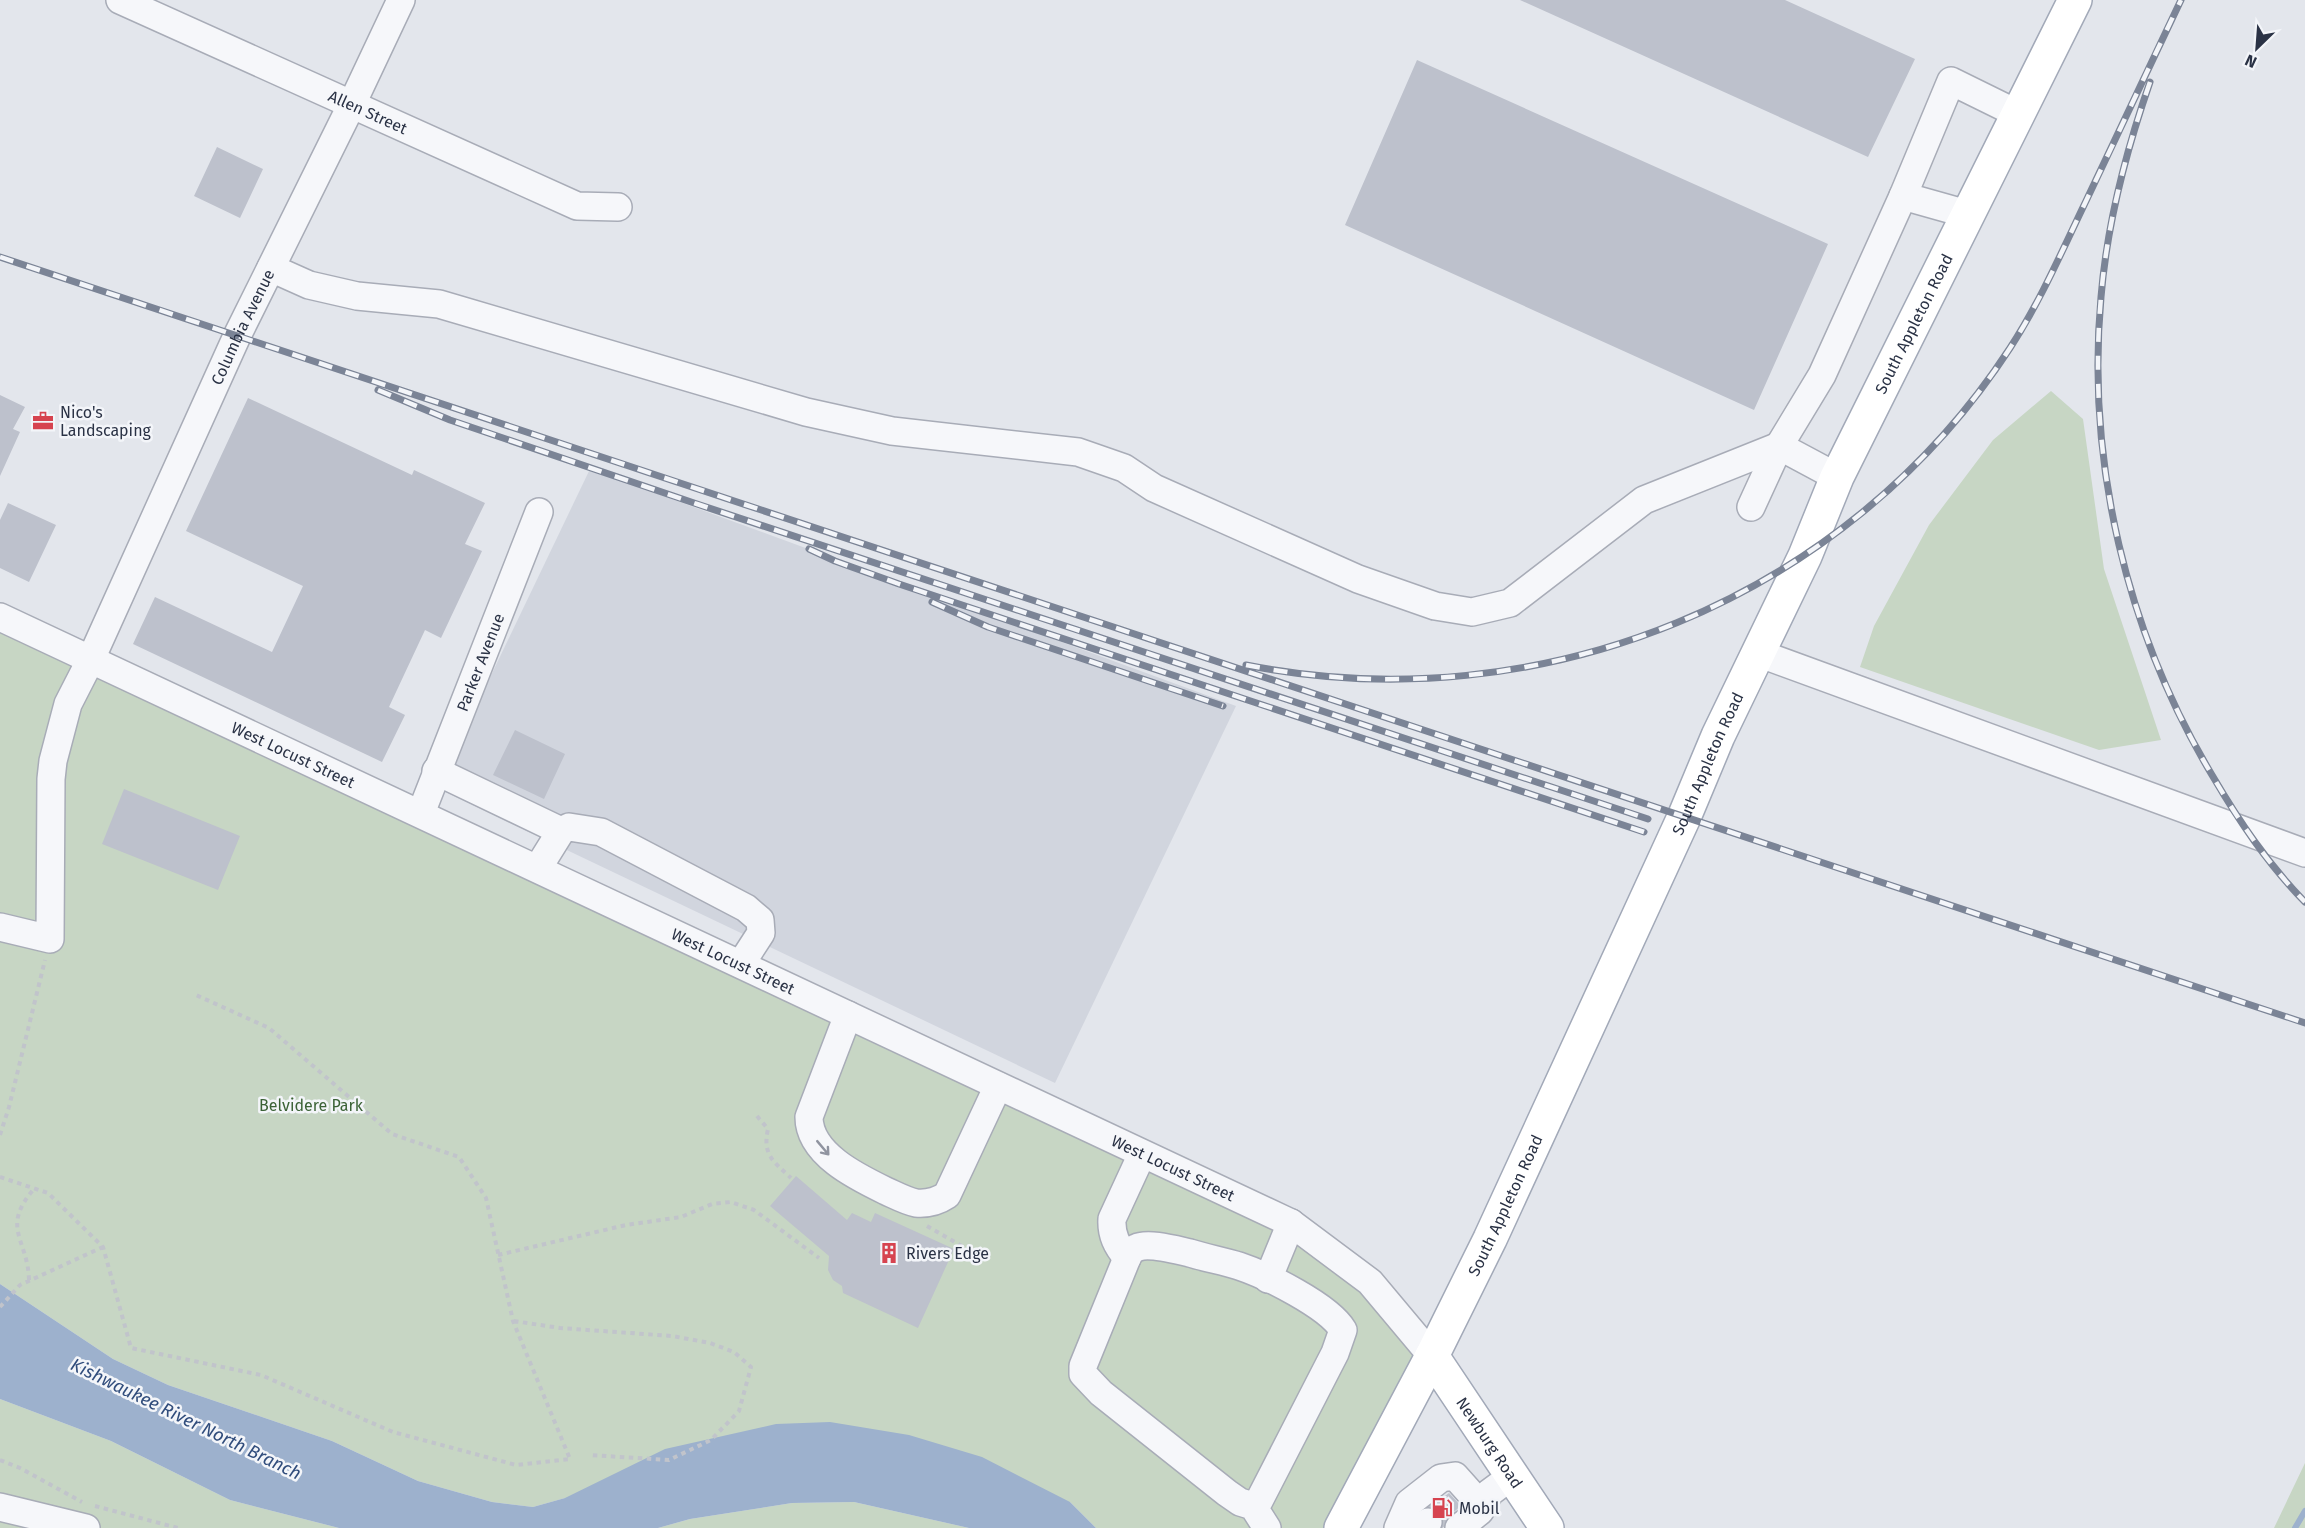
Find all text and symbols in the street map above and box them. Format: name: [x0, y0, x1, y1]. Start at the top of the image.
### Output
north arrow: [2227, 18, 2287, 78]
text: N: [2242, 50, 2260, 72]
street label: Allen Street: [325, 86, 410, 138]
street label: South Appleton Road: [1871, 251, 1957, 397]
street label: Columbia Avenue: [207, 266, 279, 388]
place label: Nico's Landscaping: [60, 403, 152, 440]
office icon: Nico's Landscaping: [31, 409, 55, 433]
street label: Parker Avenue: [453, 611, 508, 714]
street label: South Appleton Road: [1668, 689, 1748, 838]
street label: West Locust Street: [228, 718, 358, 792]
street label: West Locust Street: [668, 925, 798, 999]
park label: Belvidere Park: [259, 1096, 364, 1115]
street label: West Locust Street: [1108, 1131, 1238, 1205]
street label: South Appleton Road: [1464, 1132, 1547, 1279]
one-way arrow: [816, 1140, 830, 1155]
building icon: Rivers Edge: [877, 1241, 901, 1265]
place label: Rivers Edge: [906, 1244, 989, 1263]
water label: Kishwaukee River North Branch: [67, 1353, 305, 1485]
street label: Newburg Road: [1452, 1394, 1527, 1492]
fuel station icon: Mobil: [1430, 1496, 1454, 1520]
place label: Mobil: [1459, 1499, 1500, 1518]

